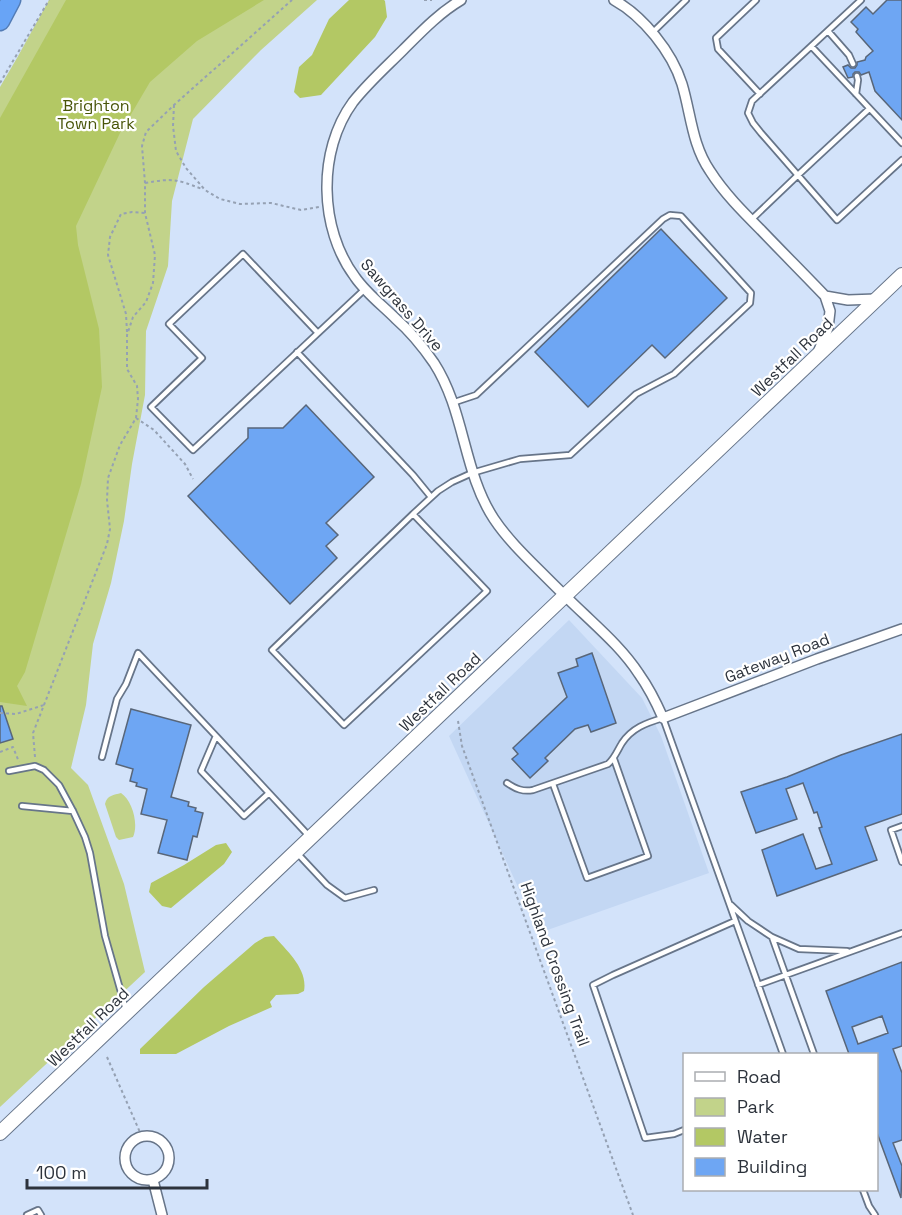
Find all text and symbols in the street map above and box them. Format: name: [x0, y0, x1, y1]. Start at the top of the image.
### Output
park label: Brighton Town Park: [57, 95, 135, 134]
street label: Sawgrass Drive: [356, 254, 448, 356]
street label: Westfall Road: [747, 313, 837, 401]
street label: Gateway Road: [722, 628, 832, 688]
street label: Westfall Road: [395, 648, 485, 736]
street label: Highland Crossing Trail: [515, 879, 595, 1049]
street label: Westfall Road: [43, 983, 133, 1071]
legend: [683, 1053, 878, 1191]
text: Road: [737, 1065, 781, 1088]
text: Park: [737, 1095, 775, 1118]
text: Water: [737, 1125, 788, 1148]
scale bar: [27, 1152, 207, 1190]
text: Building: [737, 1155, 807, 1178]
text: 100 m: [36, 1161, 87, 1184]

